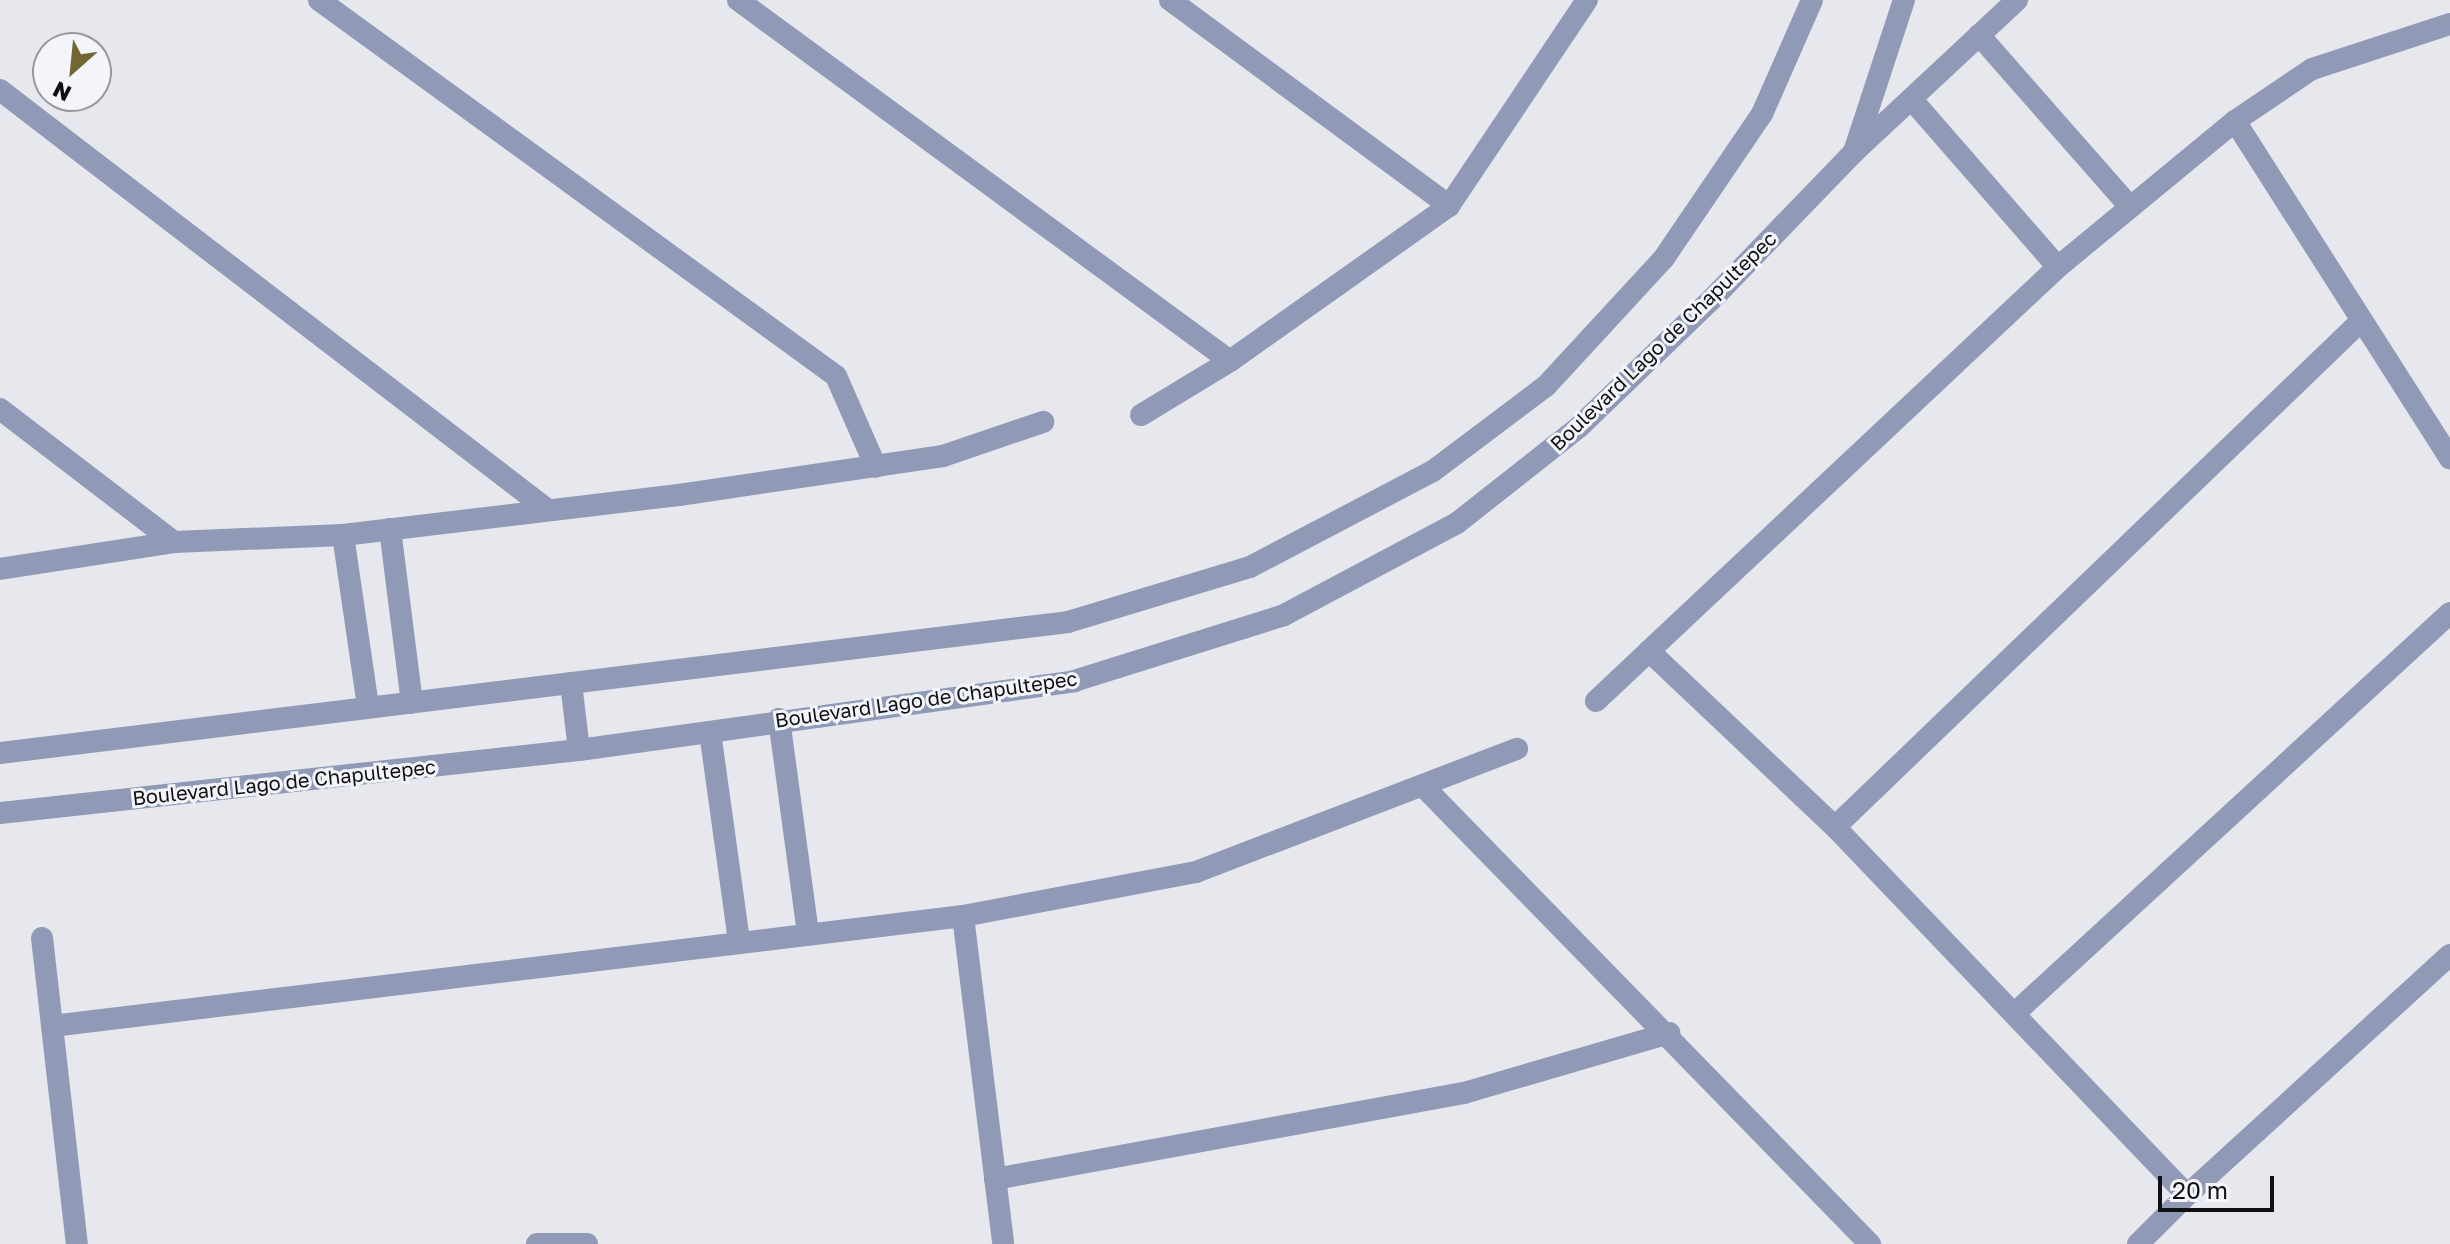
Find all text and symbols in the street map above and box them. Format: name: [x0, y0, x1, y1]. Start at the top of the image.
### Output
north arrow: [32, 32, 112, 112]
text: N: [48, 76, 75, 108]
street label: Boulevard Lago de Chapultepec: [1545, 227, 1781, 455]
street label: Boulevard Lago de Chapultepec: [773, 666, 1079, 732]
street label: Boulevard Lago de Chapultepec: [131, 754, 437, 810]
scale bar: [2162, 1160, 2278, 1210]
text: 20 m: [2172, 1175, 2228, 1204]

